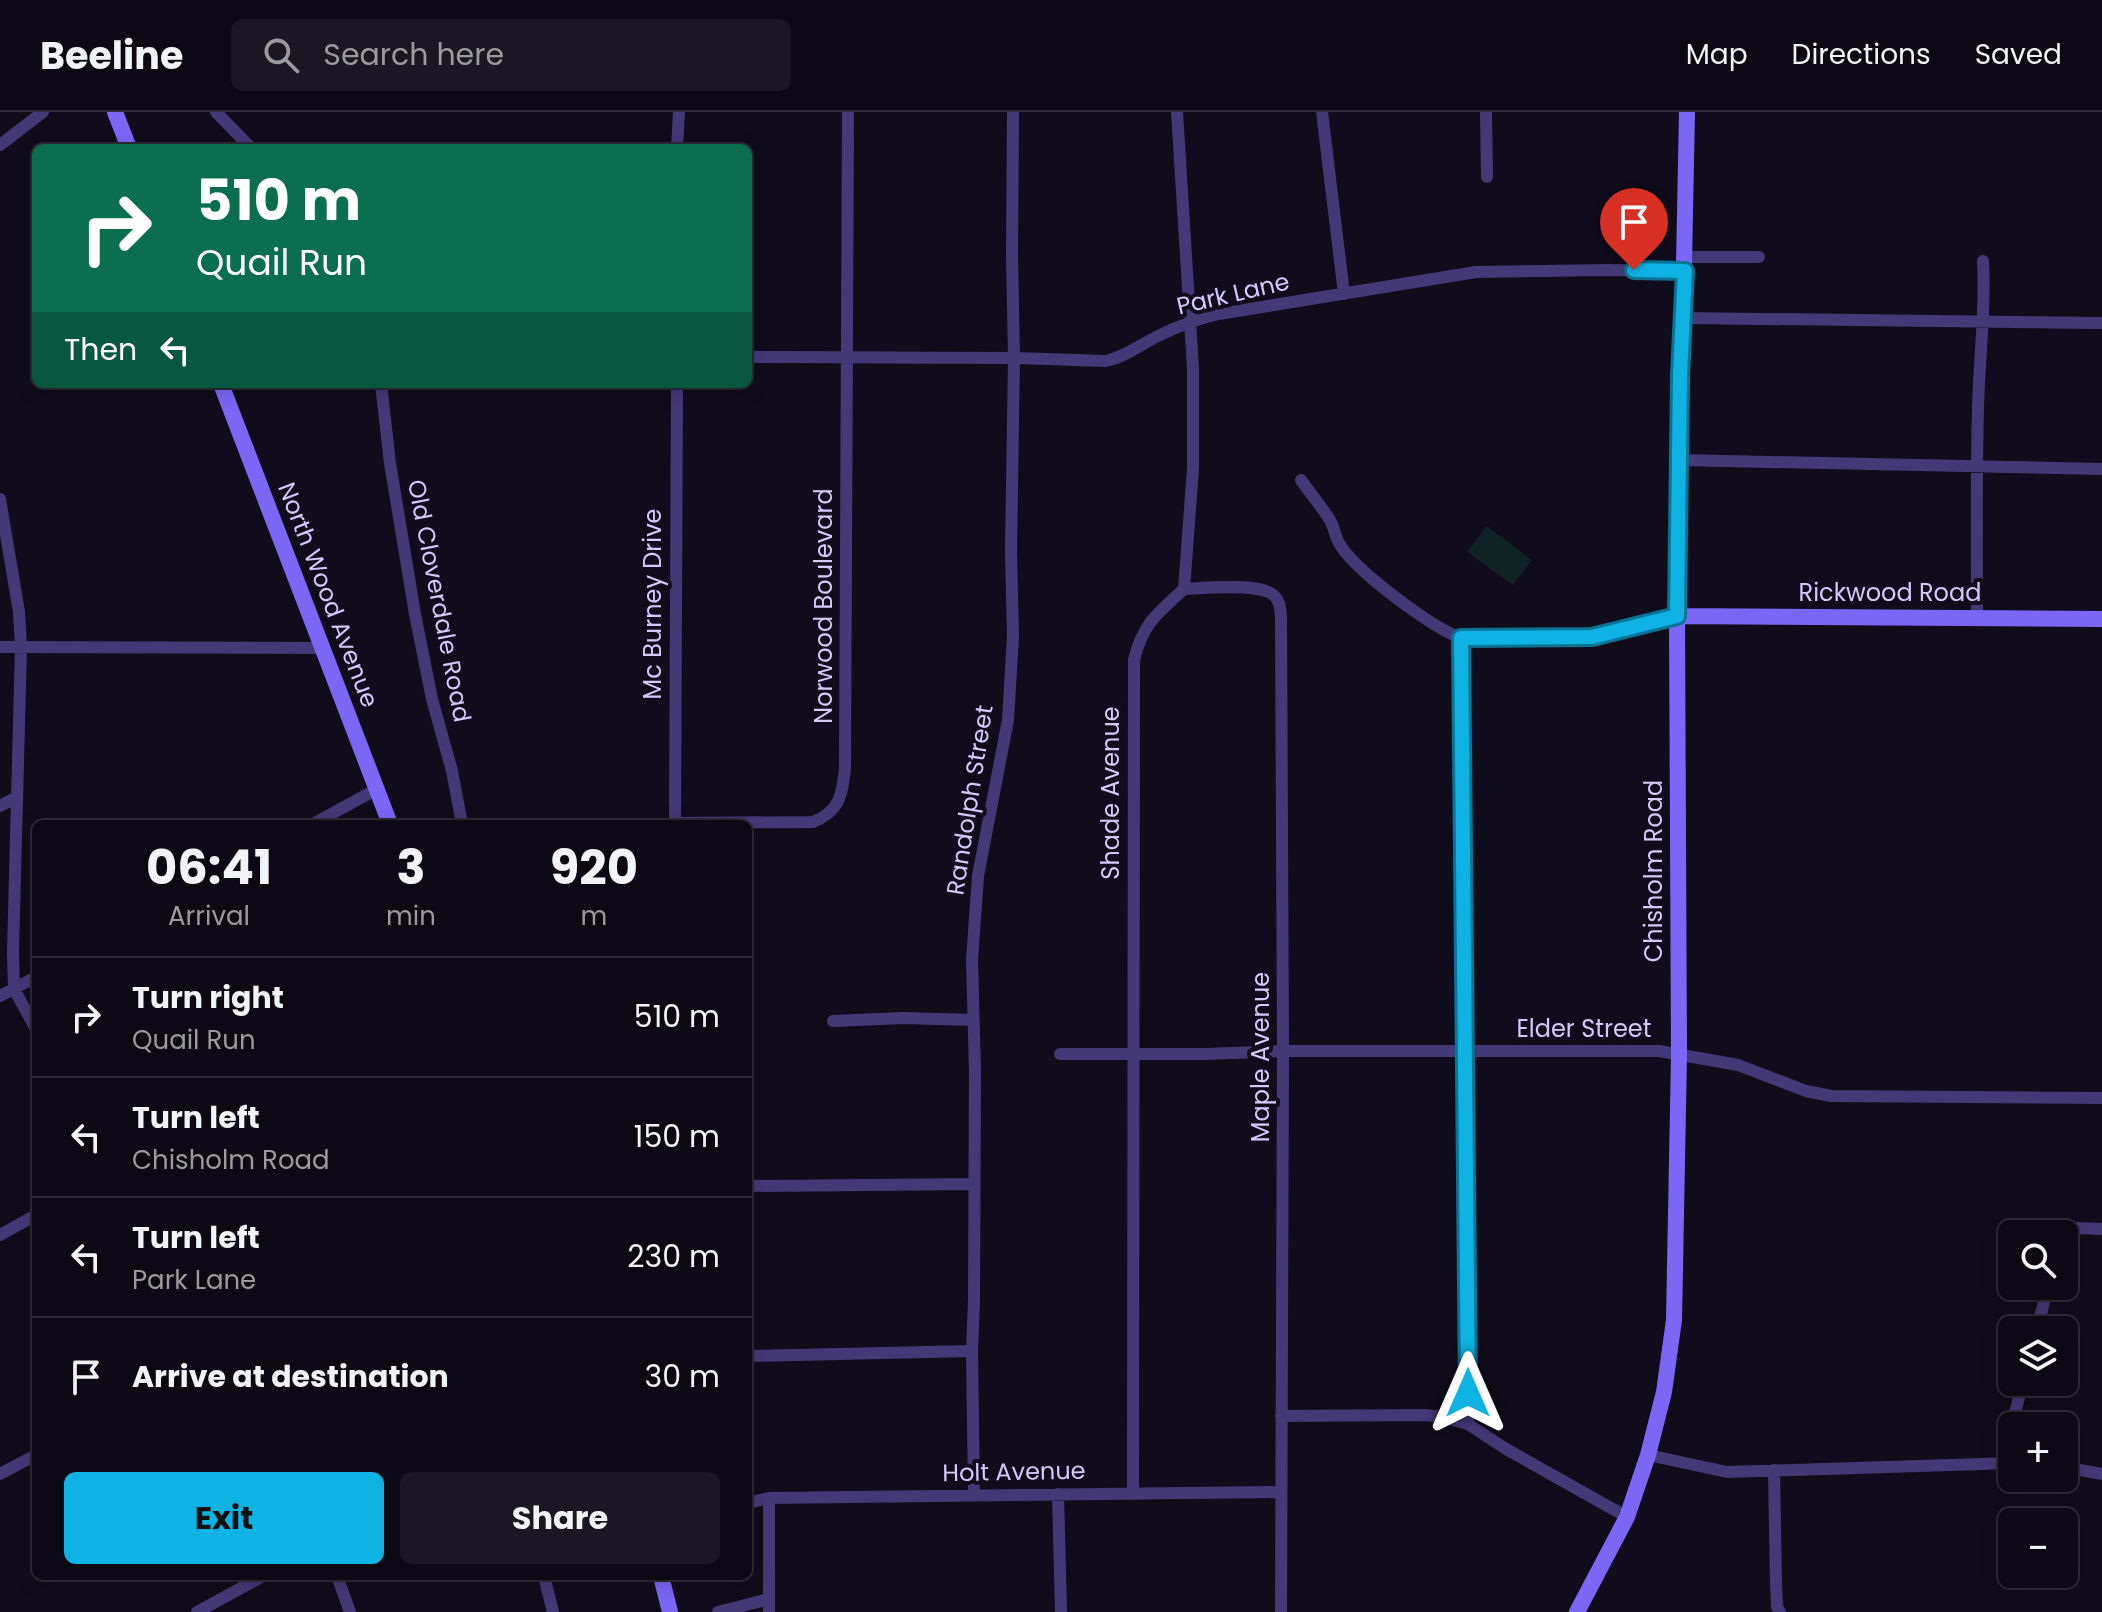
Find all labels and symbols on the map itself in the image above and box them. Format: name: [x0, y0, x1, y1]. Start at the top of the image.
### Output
pin: [1600, 188, 1668, 270]
street label: Park Lane: [1173, 265, 1292, 322]
street label: Old Cloverdale Road: [400, 477, 479, 725]
street label: North Wood Avenue: [270, 478, 387, 712]
street label: Norwood Boulevard: [807, 488, 840, 724]
street label: Mc Burney Drive: [636, 509, 669, 700]
street label: Rickwood Road: [1799, 576, 1981, 609]
street label: Randolph Street: [938, 703, 1001, 897]
street label: Shade Avenue: [1094, 706, 1127, 880]
street label: Chisholm Road: [1637, 780, 1670, 962]
street label: Maple Avenue: [1244, 972, 1277, 1142]
street label: Elder Street: [1517, 1012, 1651, 1045]
position arrow: [1426, 1351, 1510, 1435]
street label: Holt Avenue: [942, 1454, 1086, 1489]

